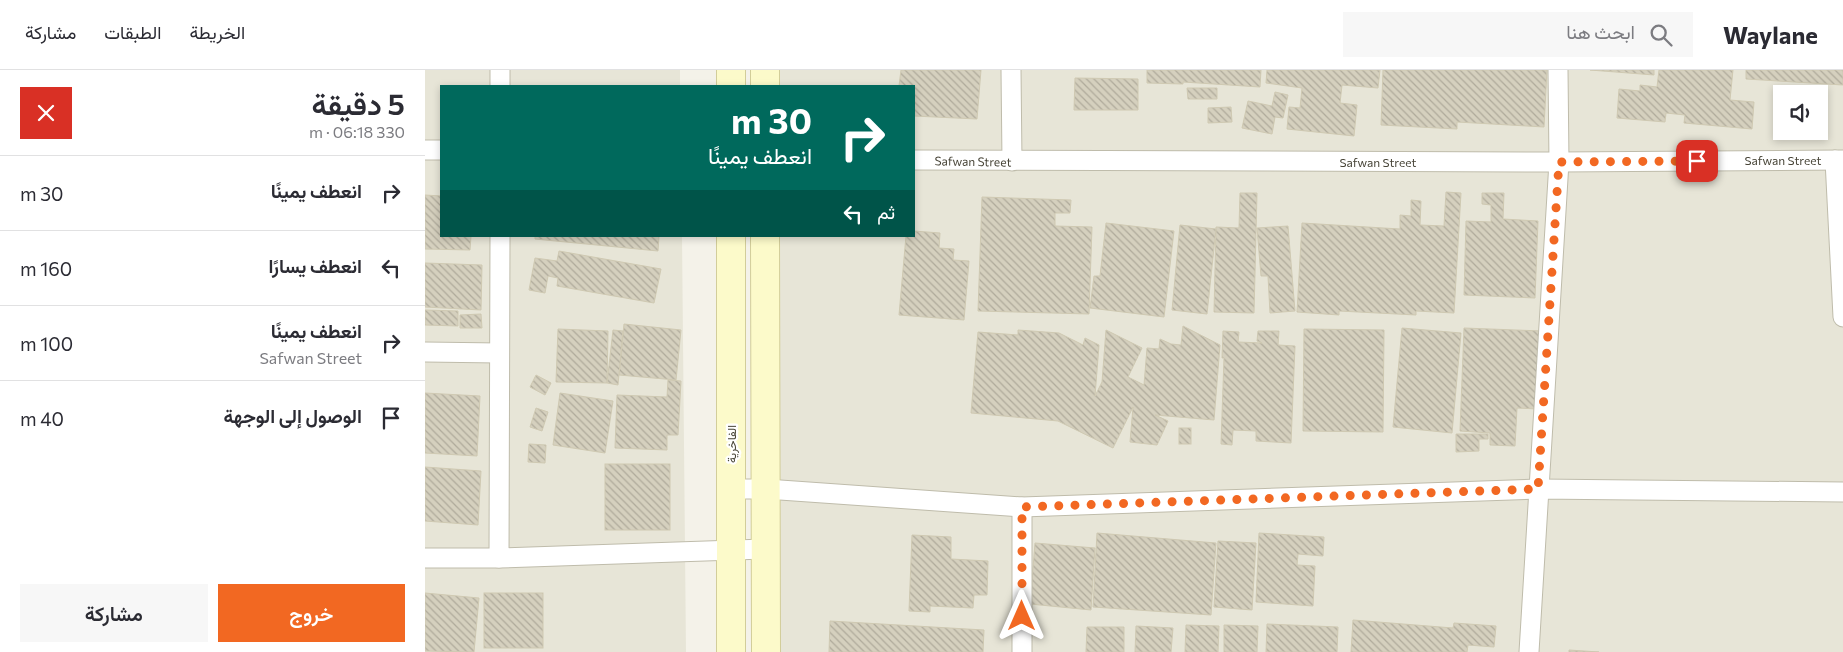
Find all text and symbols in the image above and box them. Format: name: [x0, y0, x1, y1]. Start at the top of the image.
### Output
search box: [1343, 12, 1693, 57]
text: ابحث هنا: [1566, 20, 1635, 43]
text: Waylane: [1723, 20, 1818, 49]
text: مشاركة: [25, 21, 76, 43]
text: الطبقات: [104, 21, 161, 43]
text: الخريطة: [189, 21, 245, 43]
icon: search: [1647, 21, 1675, 49]
text: 5 دقيقة: [311, 84, 405, 121]
map controls: [1773, 85, 1828, 140]
button: sound: [1773, 85, 1828, 140]
button: close: [20, 87, 72, 139]
text: 30 m: [731, 98, 812, 141]
icon: right: [830, 105, 895, 170]
text: 330 m · 06:18: [309, 122, 405, 141]
pin: [1676, 140, 1718, 182]
text: انعطف يمينًا: [708, 142, 812, 169]
icon: arrive: [1683, 147, 1711, 175]
street label: Safwan Street: [934, 153, 1012, 169]
street label: Safwan Street: [1745, 153, 1822, 167]
street label: Safwan Street: [1340, 155, 1417, 169]
text: انعطف يمينًا: [271, 179, 362, 202]
icon: right: [377, 179, 405, 207]
text: 30 m: [20, 182, 63, 205]
icon: left: [839, 200, 867, 228]
text: ثم: [877, 200, 895, 223]
text: انعطف يسارًا: [268, 254, 362, 277]
icon: left: [377, 254, 405, 282]
text: 160 m: [20, 257, 72, 280]
text: انعطف يمينًا: [271, 319, 362, 342]
icon: right: [377, 329, 405, 357]
text: 100 m: [20, 332, 73, 355]
text: Safwan Street: [259, 348, 362, 367]
text: الوصول إلى الوجهة: [223, 404, 362, 427]
icon: arrive: [377, 404, 405, 432]
text: 40 m: [20, 407, 64, 430]
street label: الفاخرية: [724, 425, 740, 463]
button: مشاركة: [20, 584, 208, 642]
button: خروج: [218, 584, 405, 642]
position arrow: [995, 589, 1047, 641]

